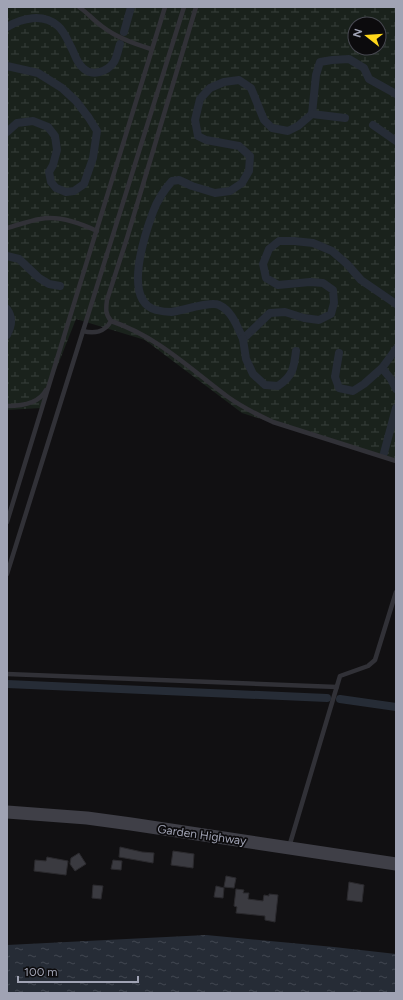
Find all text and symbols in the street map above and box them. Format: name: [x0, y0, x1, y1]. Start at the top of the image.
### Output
north arrow: [347, 16, 387, 56]
text: N: [350, 27, 365, 39]
street label: Garden Highway: [157, 822, 248, 848]
scale bar: [18, 958, 138, 984]
text: 100 m: [24, 965, 58, 979]

